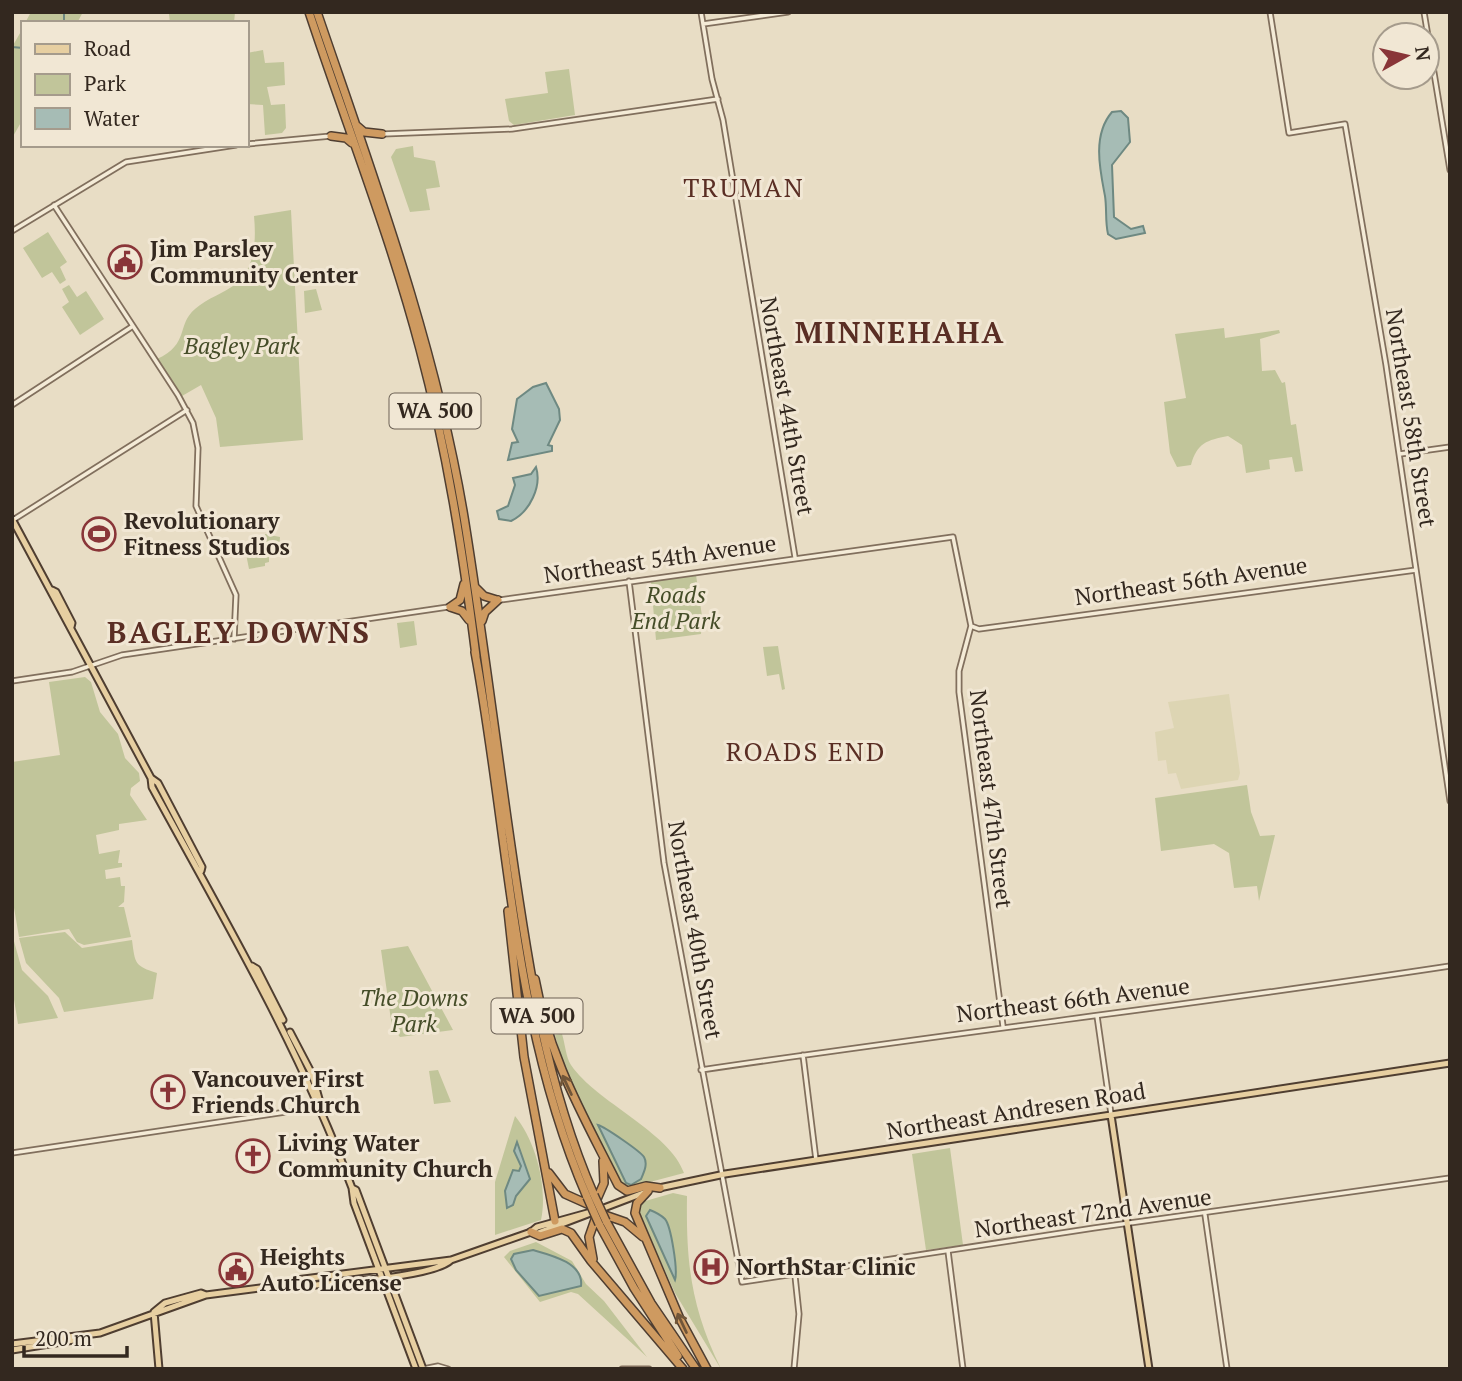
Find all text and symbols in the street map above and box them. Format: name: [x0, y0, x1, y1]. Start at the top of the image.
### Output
legend: [21, 21, 248, 147]
north arrow: [1371, 21, 1441, 91]
text: Road: [84, 34, 131, 62]
text: N: [1410, 45, 1437, 63]
text: Park: [84, 69, 126, 97]
text: Water: [84, 104, 139, 132]
district label: TRUMAN: [683, 170, 805, 204]
place label: Jim Parsley Community Center: [150, 233, 358, 290]
public building icon: Jim Parsley Community Center: [106, 243, 144, 281]
street label: Northeast 44th Street: [753, 294, 822, 518]
street label: Northeast 58th Street: [1379, 306, 1444, 530]
district label: MINNEHAHA: [795, 312, 1005, 352]
park label: Bagley Park: [183, 330, 301, 361]
road number: WA 500: [390, 394, 480, 428]
place label: Revolutionary Fitness Studios: [124, 505, 290, 562]
sports icon: Revolutionary Fitness Studios: [80, 515, 118, 553]
street label: Northeast 54th Avenue: [542, 527, 778, 590]
street label: Northeast 56th Avenue: [1073, 549, 1309, 612]
park label: Roads End Park: [630, 579, 722, 636]
district label: BAGLEY DOWNS: [107, 612, 371, 652]
street label: Northeast 47th Street: [963, 688, 1020, 911]
district label: ROADS END: [726, 734, 886, 768]
street label: Northeast 40th Street: [661, 818, 730, 1042]
street label: Northeast 66th Avenue: [955, 970, 1191, 1029]
park label: The Downs Park: [360, 982, 468, 1039]
road number: WA 500: [491, 998, 582, 1034]
place label: Vancouver First Friends Church: [192, 1063, 364, 1120]
church icon: Vancouver First Friends Church: [149, 1073, 187, 1111]
one-way arrow: [559, 1075, 573, 1096]
street label: Northeast Andresen Road: [884, 1075, 1148, 1146]
place label: Living Water Community Church: [278, 1127, 493, 1184]
church icon: Living Water Community Church: [234, 1137, 272, 1175]
street label: Northeast 72nd Avenue: [972, 1181, 1213, 1244]
place label: Heights Auto License: [260, 1241, 402, 1298]
hospital icon: NorthStar Clinic: [692, 1248, 730, 1286]
public building icon: Heights Auto License: [217, 1251, 255, 1289]
place label: NorthStar Clinic: [736, 1251, 916, 1282]
one-way arrow: [675, 1313, 688, 1334]
scale bar: [24, 1314, 128, 1358]
text: 200 m: [35, 1324, 92, 1352]

